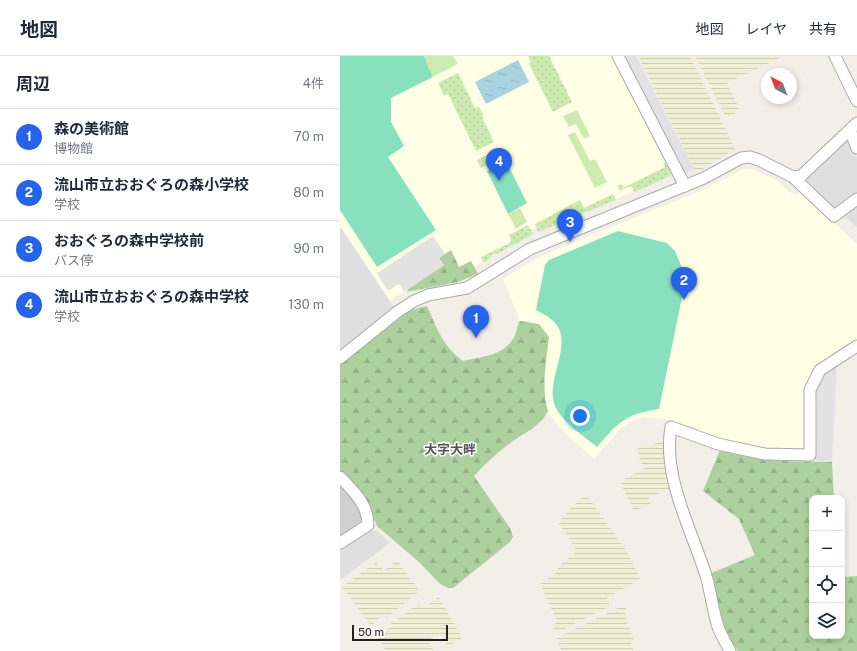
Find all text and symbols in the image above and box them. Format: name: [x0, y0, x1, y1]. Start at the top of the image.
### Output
text: 地図: [20, 18, 58, 40]
text: 地図: [695, 21, 723, 37]
text: レイヤ: [745, 21, 787, 37]
text: 共有: [809, 21, 837, 37]
north arrow: [761, 68, 797, 104]
text: 周辺: [16, 74, 50, 94]
text: 4件: [303, 76, 324, 91]
text: 森の美術館: [54, 120, 129, 137]
text: 1: [26, 129, 32, 144]
text: 70 m: [294, 129, 324, 144]
text: 博物館: [54, 141, 93, 156]
pin: 4: [486, 148, 512, 181]
text: 流山市立おおぐろの森小学校: [54, 176, 249, 193]
text: 2: [25, 185, 33, 200]
text: 80 m: [293, 185, 324, 200]
text: 学校: [54, 197, 80, 212]
pin: 3: [557, 209, 583, 242]
text: おおぐろの森中学校前: [54, 232, 204, 249]
text: 3: [25, 241, 33, 256]
text: 90 m: [294, 241, 324, 256]
text: バス停: [54, 253, 93, 268]
pin: 2: [671, 267, 697, 300]
text: 流山市立おおぐろの森中学校: [54, 288, 249, 305]
text: 4: [25, 297, 33, 312]
text: 130 m: [288, 297, 324, 312]
pin: 1: [463, 305, 489, 338]
text: 学校: [54, 309, 80, 324]
your location: [570, 406, 590, 426]
district label: 大字大畔: [424, 442, 476, 457]
map controls: [809, 495, 845, 639]
button: +: [809, 495, 845, 531]
button: −: [809, 531, 845, 567]
button: locate: [809, 567, 845, 603]
button: layers: [809, 603, 845, 639]
scale bar: [352, 623, 448, 642]
text: 50 m: [358, 626, 384, 638]

